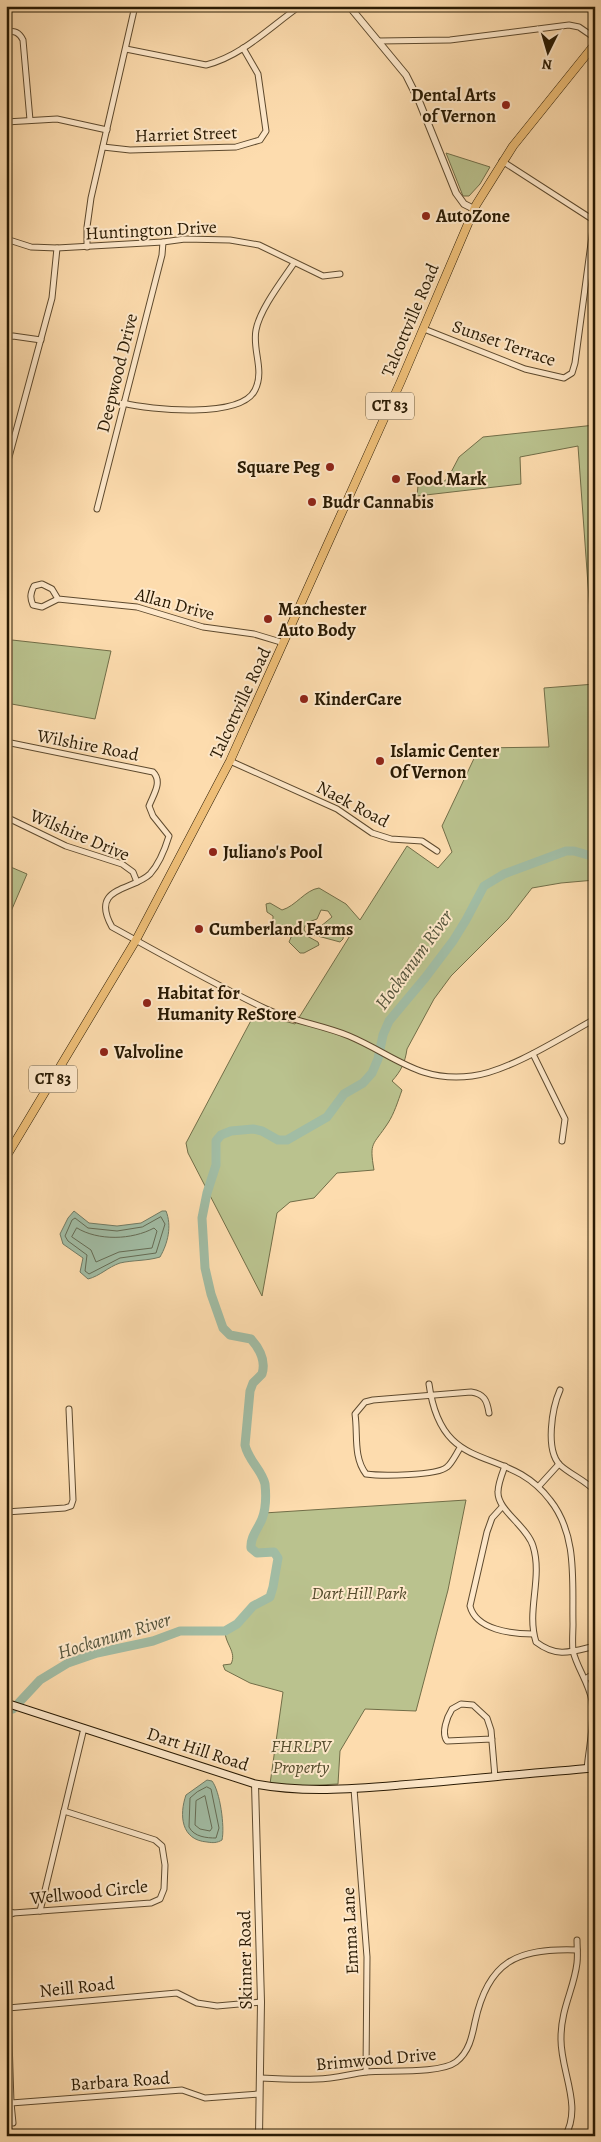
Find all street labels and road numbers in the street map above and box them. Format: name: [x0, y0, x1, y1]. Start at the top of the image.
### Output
street label: Harriet Street: [134, 120, 238, 148]
street label: Huntington Drive: [85, 215, 217, 245]
street label: Talcottville Road: [375, 259, 445, 380]
street label: Deepwood Drive: [91, 311, 143, 435]
street label: Sunset Terrace: [449, 314, 559, 372]
road number: CT 83: [366, 392, 414, 420]
street label: Allan Drive: [132, 582, 217, 626]
street label: Talcottville Road: [204, 643, 277, 763]
street label: Wilshire Road: [34, 723, 141, 767]
street label: Naek Road: [312, 775, 394, 833]
street label: Wilshire Drive: [26, 803, 134, 867]
road number: CT 83: [29, 1066, 77, 1092]
street label: Dart Hill Road: [144, 1721, 252, 1777]
street label: Wellwood Circle: [28, 1874, 149, 1910]
street label: Emma Lane: [336, 1887, 364, 1975]
street label: Skinner Road: [232, 1910, 258, 2010]
street label: Neill Road: [38, 1971, 116, 2003]
street label: Brimwood Drive: [315, 2042, 437, 2076]
street label: Barbara Road: [69, 2066, 171, 2096]

